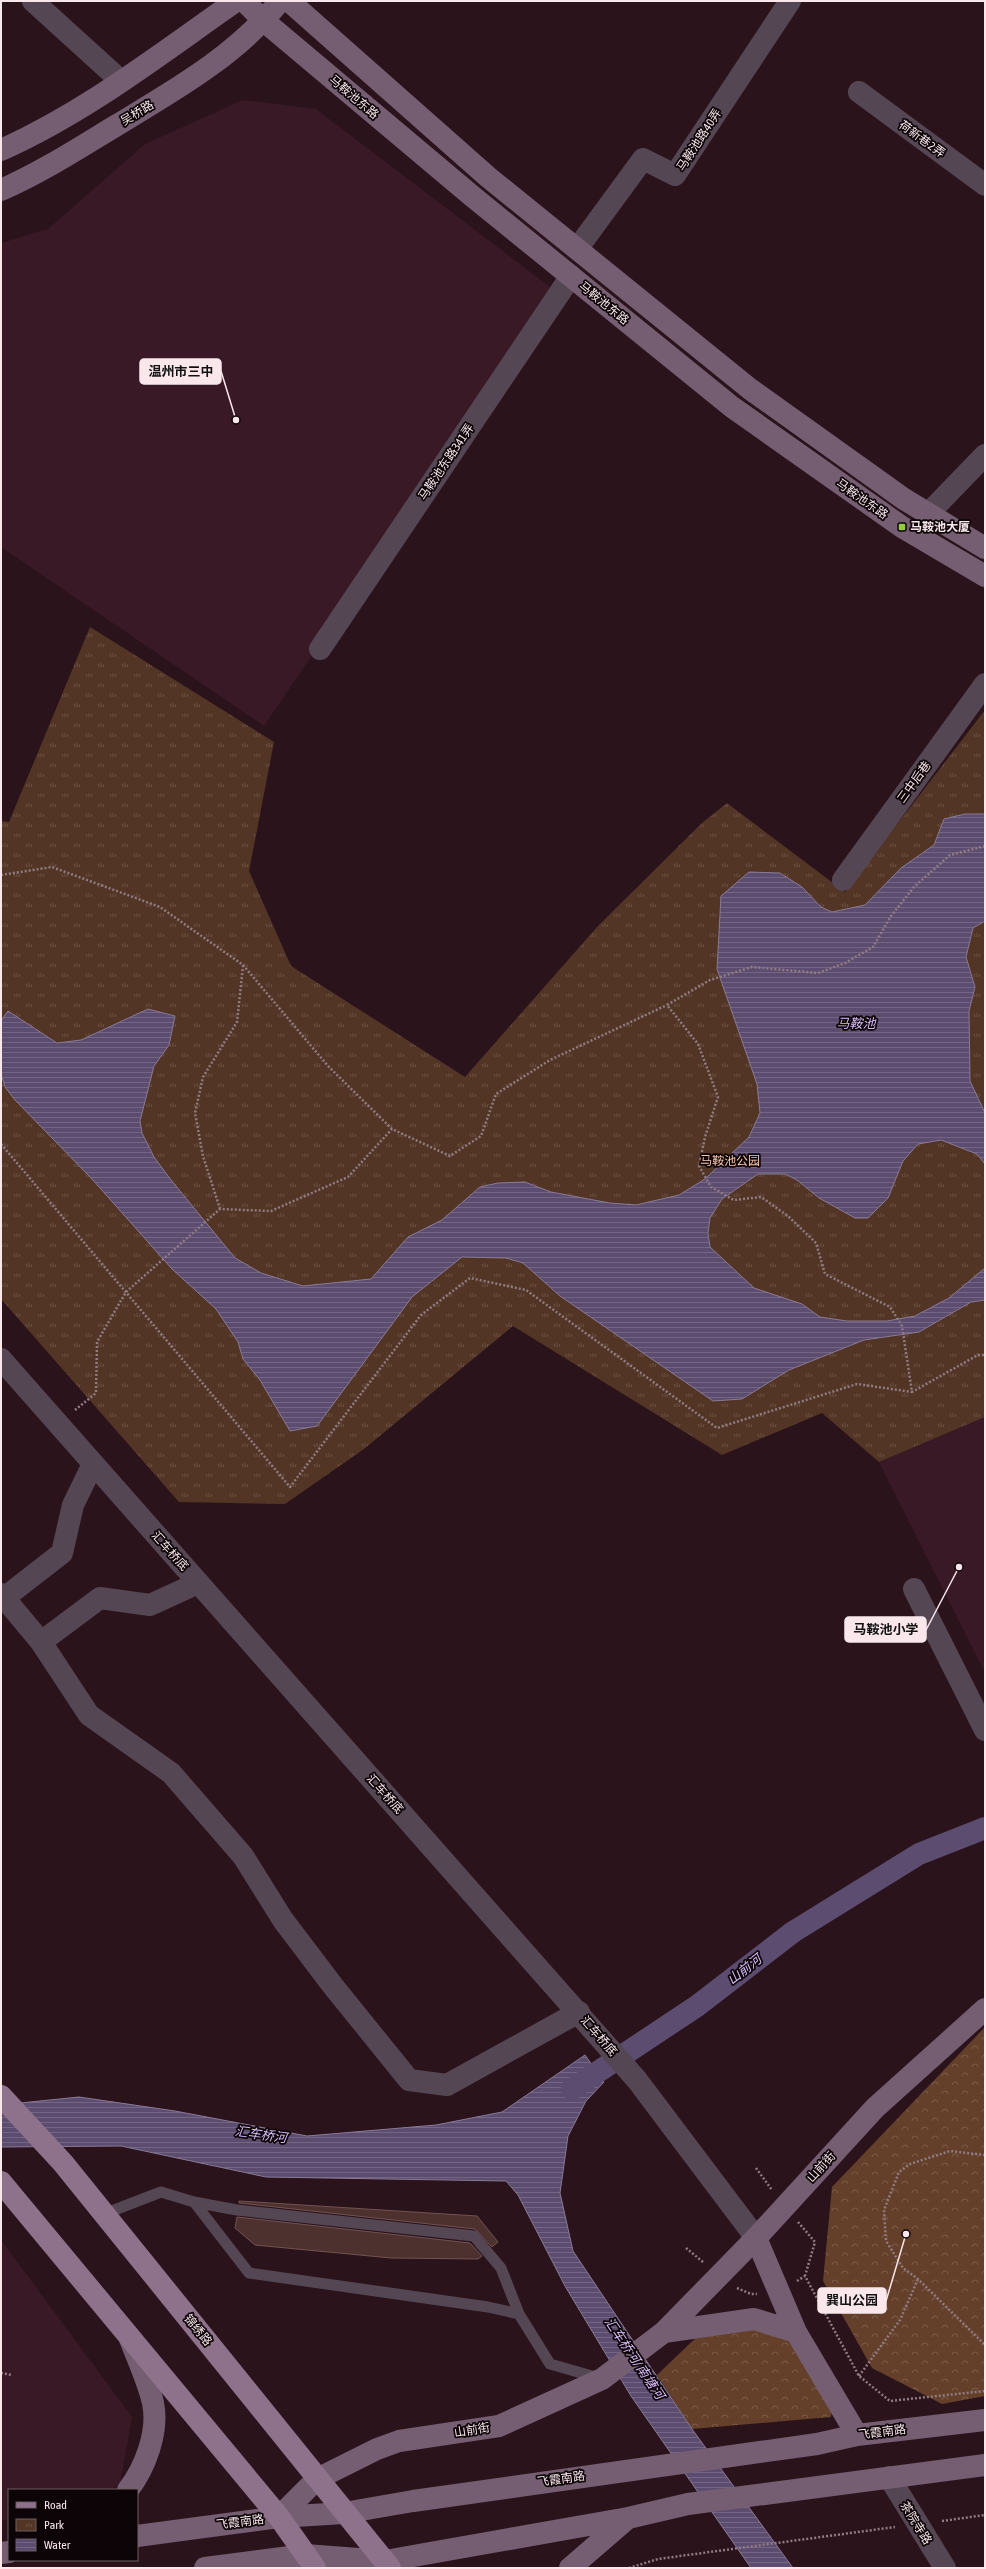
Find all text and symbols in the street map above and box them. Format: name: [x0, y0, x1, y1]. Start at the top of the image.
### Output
street label: 马鞍池东路: [327, 72, 381, 122]
street label: 吴桥路: [118, 98, 156, 128]
street label: 马鞍池路40弄: [674, 106, 724, 174]
street label: 荷新巷2弄: [896, 118, 948, 160]
street label: 马鞍池东路: [576, 279, 632, 327]
callout: 温州市三中: [140, 359, 221, 384]
text: 温州市三中: [148, 364, 214, 379]
street label: 马鞍池东路341弄: [415, 421, 477, 503]
street label: 马鞍池东路: [833, 476, 891, 522]
place label: 马鞍池大厦: [910, 520, 970, 534]
marker: 马鞍池大厦: [897, 522, 907, 532]
street label: 三中后巷: [894, 758, 934, 806]
water label: 马鞍池: [836, 1016, 877, 1031]
park label: 马鞍池公园: [700, 1154, 760, 1168]
street label: 汇车桥底: [149, 1528, 191, 1574]
callout: 马鞍池小学: [845, 1617, 926, 1642]
text: 马鞍池小学: [853, 1622, 919, 1637]
street label: 汇车桥底: [364, 1771, 406, 1817]
water label: 山前河: [724, 1950, 767, 1987]
street label: 汇车桥底: [578, 2013, 620, 2059]
water label: 汇车桥河: [234, 2123, 291, 2146]
street label: 山前街: [804, 2149, 838, 2185]
callout: 巽山公园: [818, 2288, 886, 2313]
text: 巽山公园: [826, 2293, 878, 2308]
street label: 锦绣路: [181, 2312, 215, 2348]
water label: 汇车桥河/南塘河: [602, 2315, 669, 2404]
street label: 山前街: [453, 2420, 491, 2440]
street label: 飞霞南路: [857, 2422, 907, 2442]
street label: 飞霞南路: [536, 2469, 586, 2489]
legend: [8, 2489, 138, 2561]
text: Road: [44, 2498, 67, 2512]
street label: 茶院寺路: [897, 2499, 935, 2547]
street label: 飞霞南路: [215, 2512, 265, 2532]
text: Park: [44, 2518, 65, 2532]
text: Water: [44, 2538, 71, 2552]

